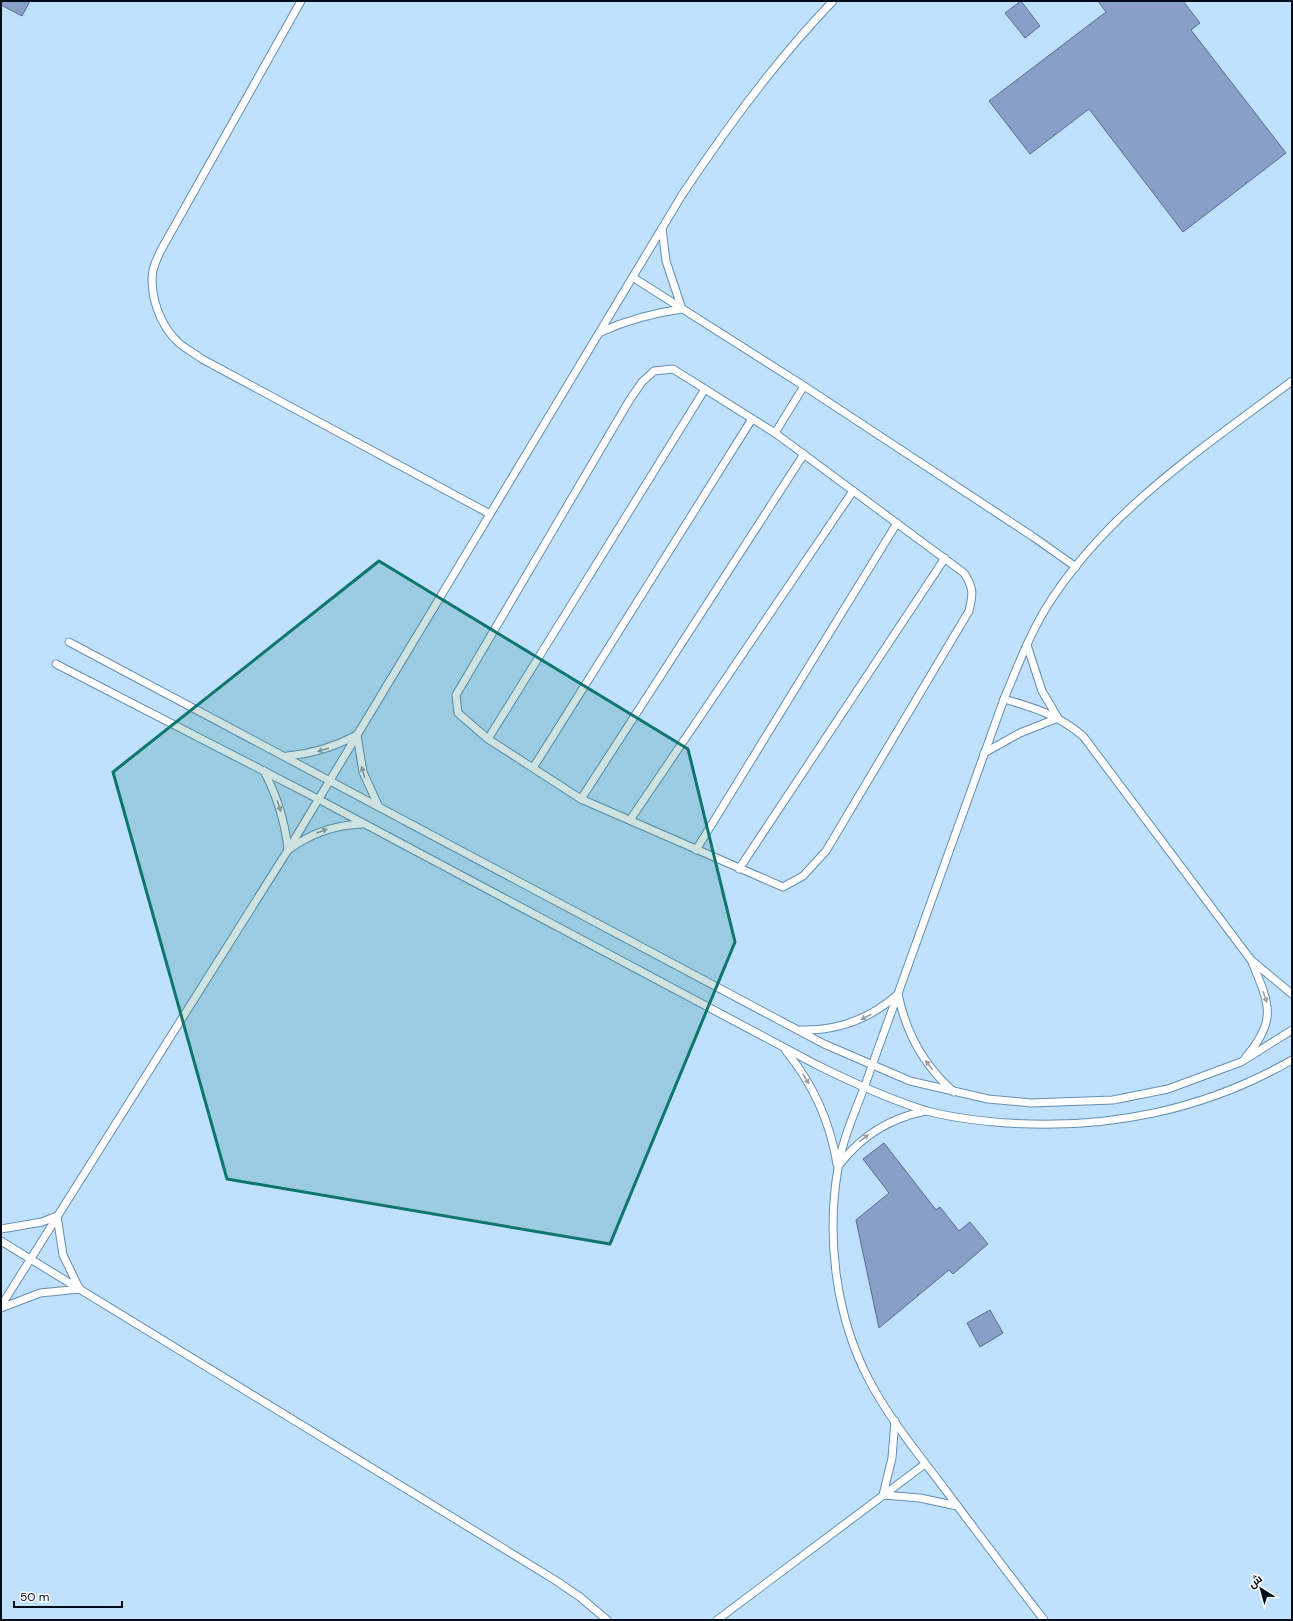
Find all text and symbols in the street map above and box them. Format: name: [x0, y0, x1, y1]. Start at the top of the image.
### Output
one-way arrow: [316, 747, 328, 753]
one-way arrow: [360, 765, 366, 777]
one-way arrow: [276, 801, 282, 813]
one-way arrow: [316, 827, 328, 833]
one-way arrow: [1263, 991, 1269, 1003]
one-way arrow: [860, 1013, 872, 1020]
one-way arrow: [924, 1060, 933, 1071]
one-way arrow: [803, 1073, 810, 1085]
one-way arrow: [858, 1134, 869, 1143]
north arrow: [1241, 1569, 1281, 1609]
text: ش: [1245, 1571, 1265, 1591]
scale bar: [14, 1583, 122, 1609]
text: 50 m: [20, 1589, 49, 1605]

